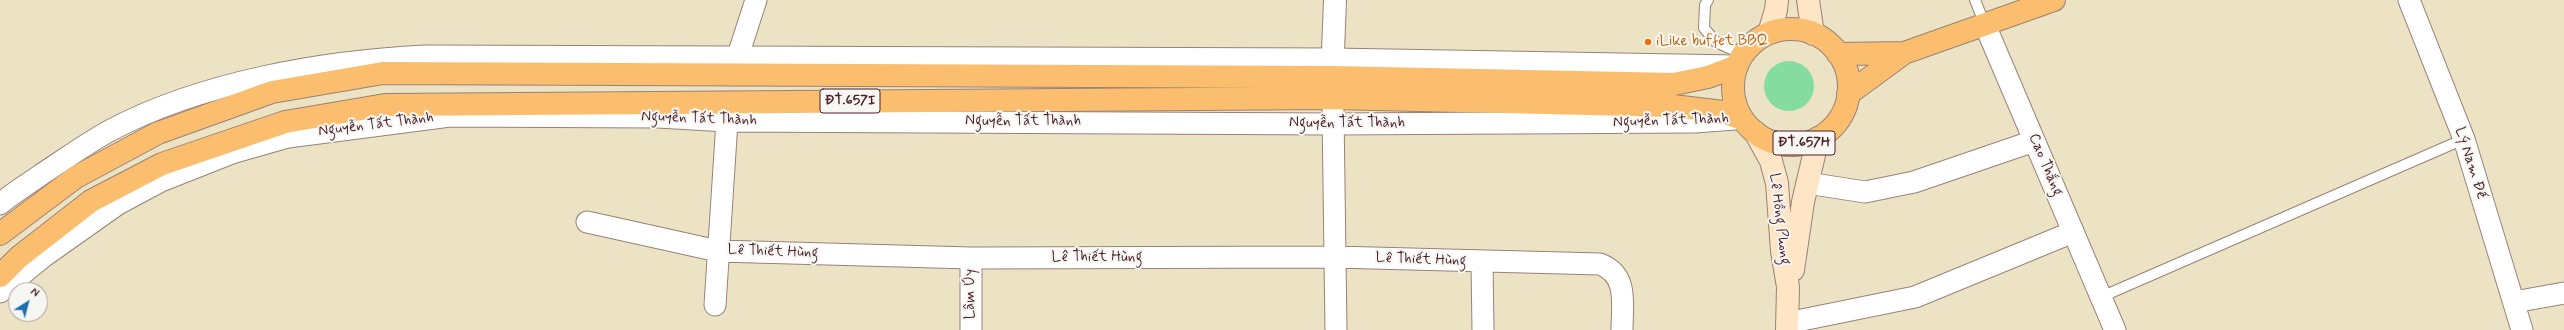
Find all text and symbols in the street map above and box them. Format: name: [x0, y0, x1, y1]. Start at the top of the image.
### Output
place label: iLike buffet BBQ: [1656, 33, 1768, 51]
marker: iLike buffet BBQ: [1643, 37, 1653, 47]
road number: ĐT.657I: [820, 89, 880, 113]
street label: Nguyễn Tất Thành: [641, 108, 757, 130]
street label: Nguyễn Tất Thành: [317, 109, 435, 141]
street label: Nguyễn Tất Thành: [1613, 110, 1729, 132]
street label: Nguyễn Tất Thành: [965, 113, 1081, 131]
street label: Nguyễn Tất Thành: [1289, 115, 1405, 133]
street label: Lý Nam Đế: [2450, 125, 2490, 201]
road number: ĐT.657H: [1773, 131, 1835, 155]
street label: Cao Thắng: [2024, 131, 2066, 199]
street label: Lê Hồng Phong: [1764, 172, 1794, 266]
street label: Lê Thiết Hùng: [727, 241, 819, 263]
street label: Lê Thiết Hùng: [1052, 249, 1142, 267]
street label: Lê Thiết Hùng: [1375, 249, 1467, 271]
street label: Lâm Úy: [962, 269, 980, 319]
north arrow: [8, 282, 48, 322]
text: N: [27, 285, 42, 301]

